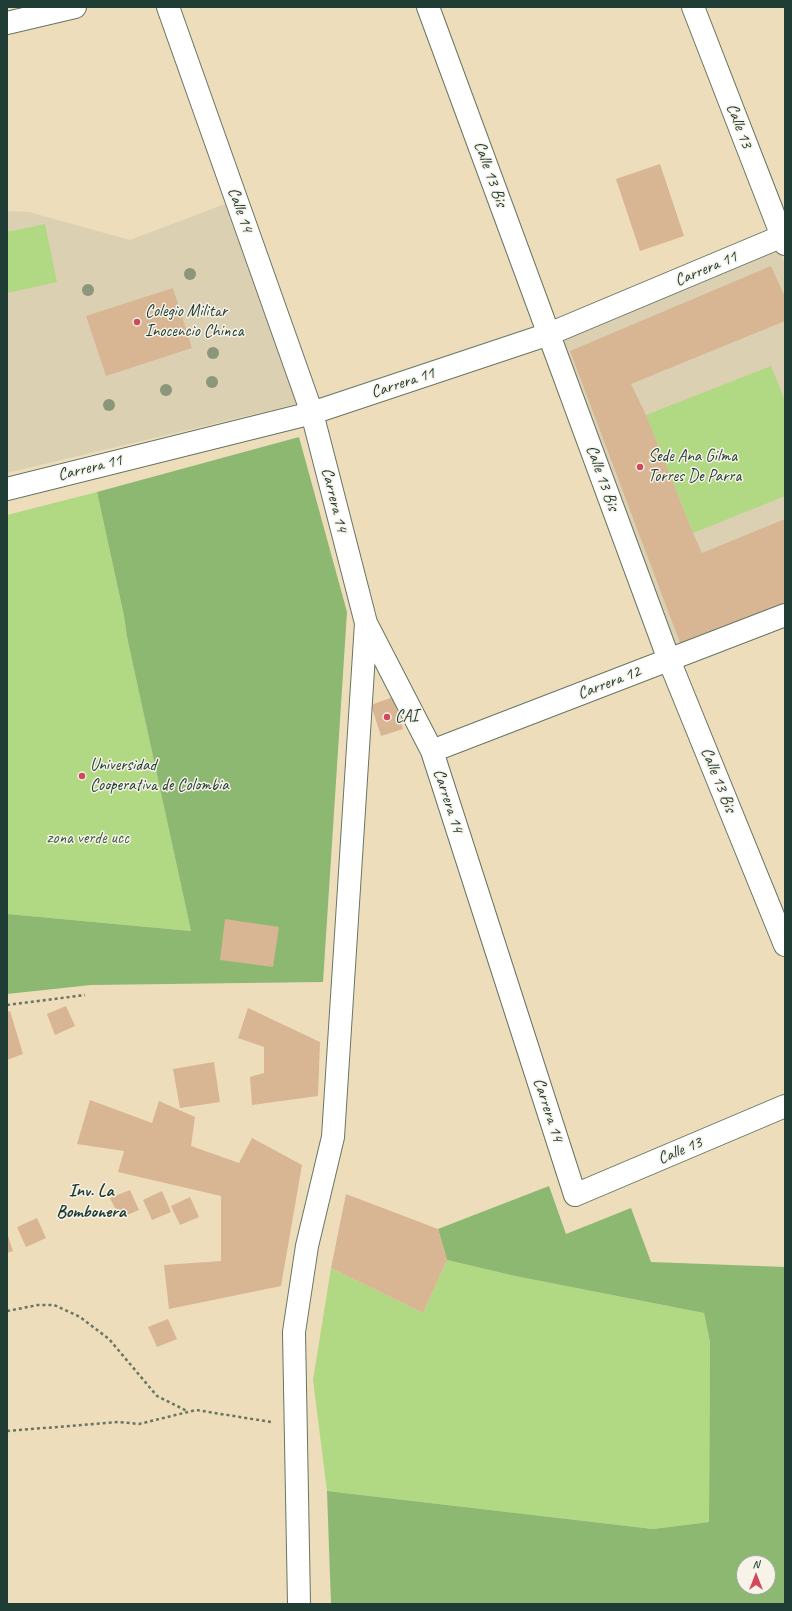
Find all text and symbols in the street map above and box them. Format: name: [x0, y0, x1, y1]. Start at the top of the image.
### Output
street label: Calle 13: [721, 101, 757, 151]
street label: Calle 13 Bis: [469, 138, 511, 210]
street label: Calle 14: [223, 185, 257, 235]
street label: Carrera 11: [672, 247, 740, 291]
place label: Colegio Militar Inocencio Chinca: [145, 302, 244, 342]
marker: Colegio Militar Inocencio Chinca: [132, 317, 142, 327]
street label: Carrera 11: [369, 363, 437, 403]
street label: Calle 13 Bis: [581, 442, 623, 514]
place label: Sede Ana Gilma Torres De Parra: [648, 447, 741, 487]
street label: Carrera 11: [56, 450, 124, 486]
marker: Sede Ana Gilma Torres De Parra: [635, 462, 645, 472]
street label: Carrera 14: [316, 466, 352, 534]
street label: Carrera 12: [575, 662, 643, 704]
place label: CAI: [395, 707, 418, 727]
marker: CAI: [382, 712, 392, 722]
street label: Calle 13 Bis: [696, 745, 740, 815]
place label: Universidad Cooperativa de Colombia: [90, 756, 229, 796]
street label: Carrera 14: [428, 767, 468, 835]
marker: Universidad Cooperativa de Colombia: [77, 771, 87, 781]
park label: zona verde ucc: [47, 829, 129, 849]
street label: Carrera 14: [528, 1076, 568, 1144]
street label: Calle 13: [655, 1133, 705, 1169]
district label: Inv. La Bombonera: [56, 1180, 126, 1222]
north arrow: [736, 1555, 776, 1595]
text: N: [753, 1557, 759, 1571]

